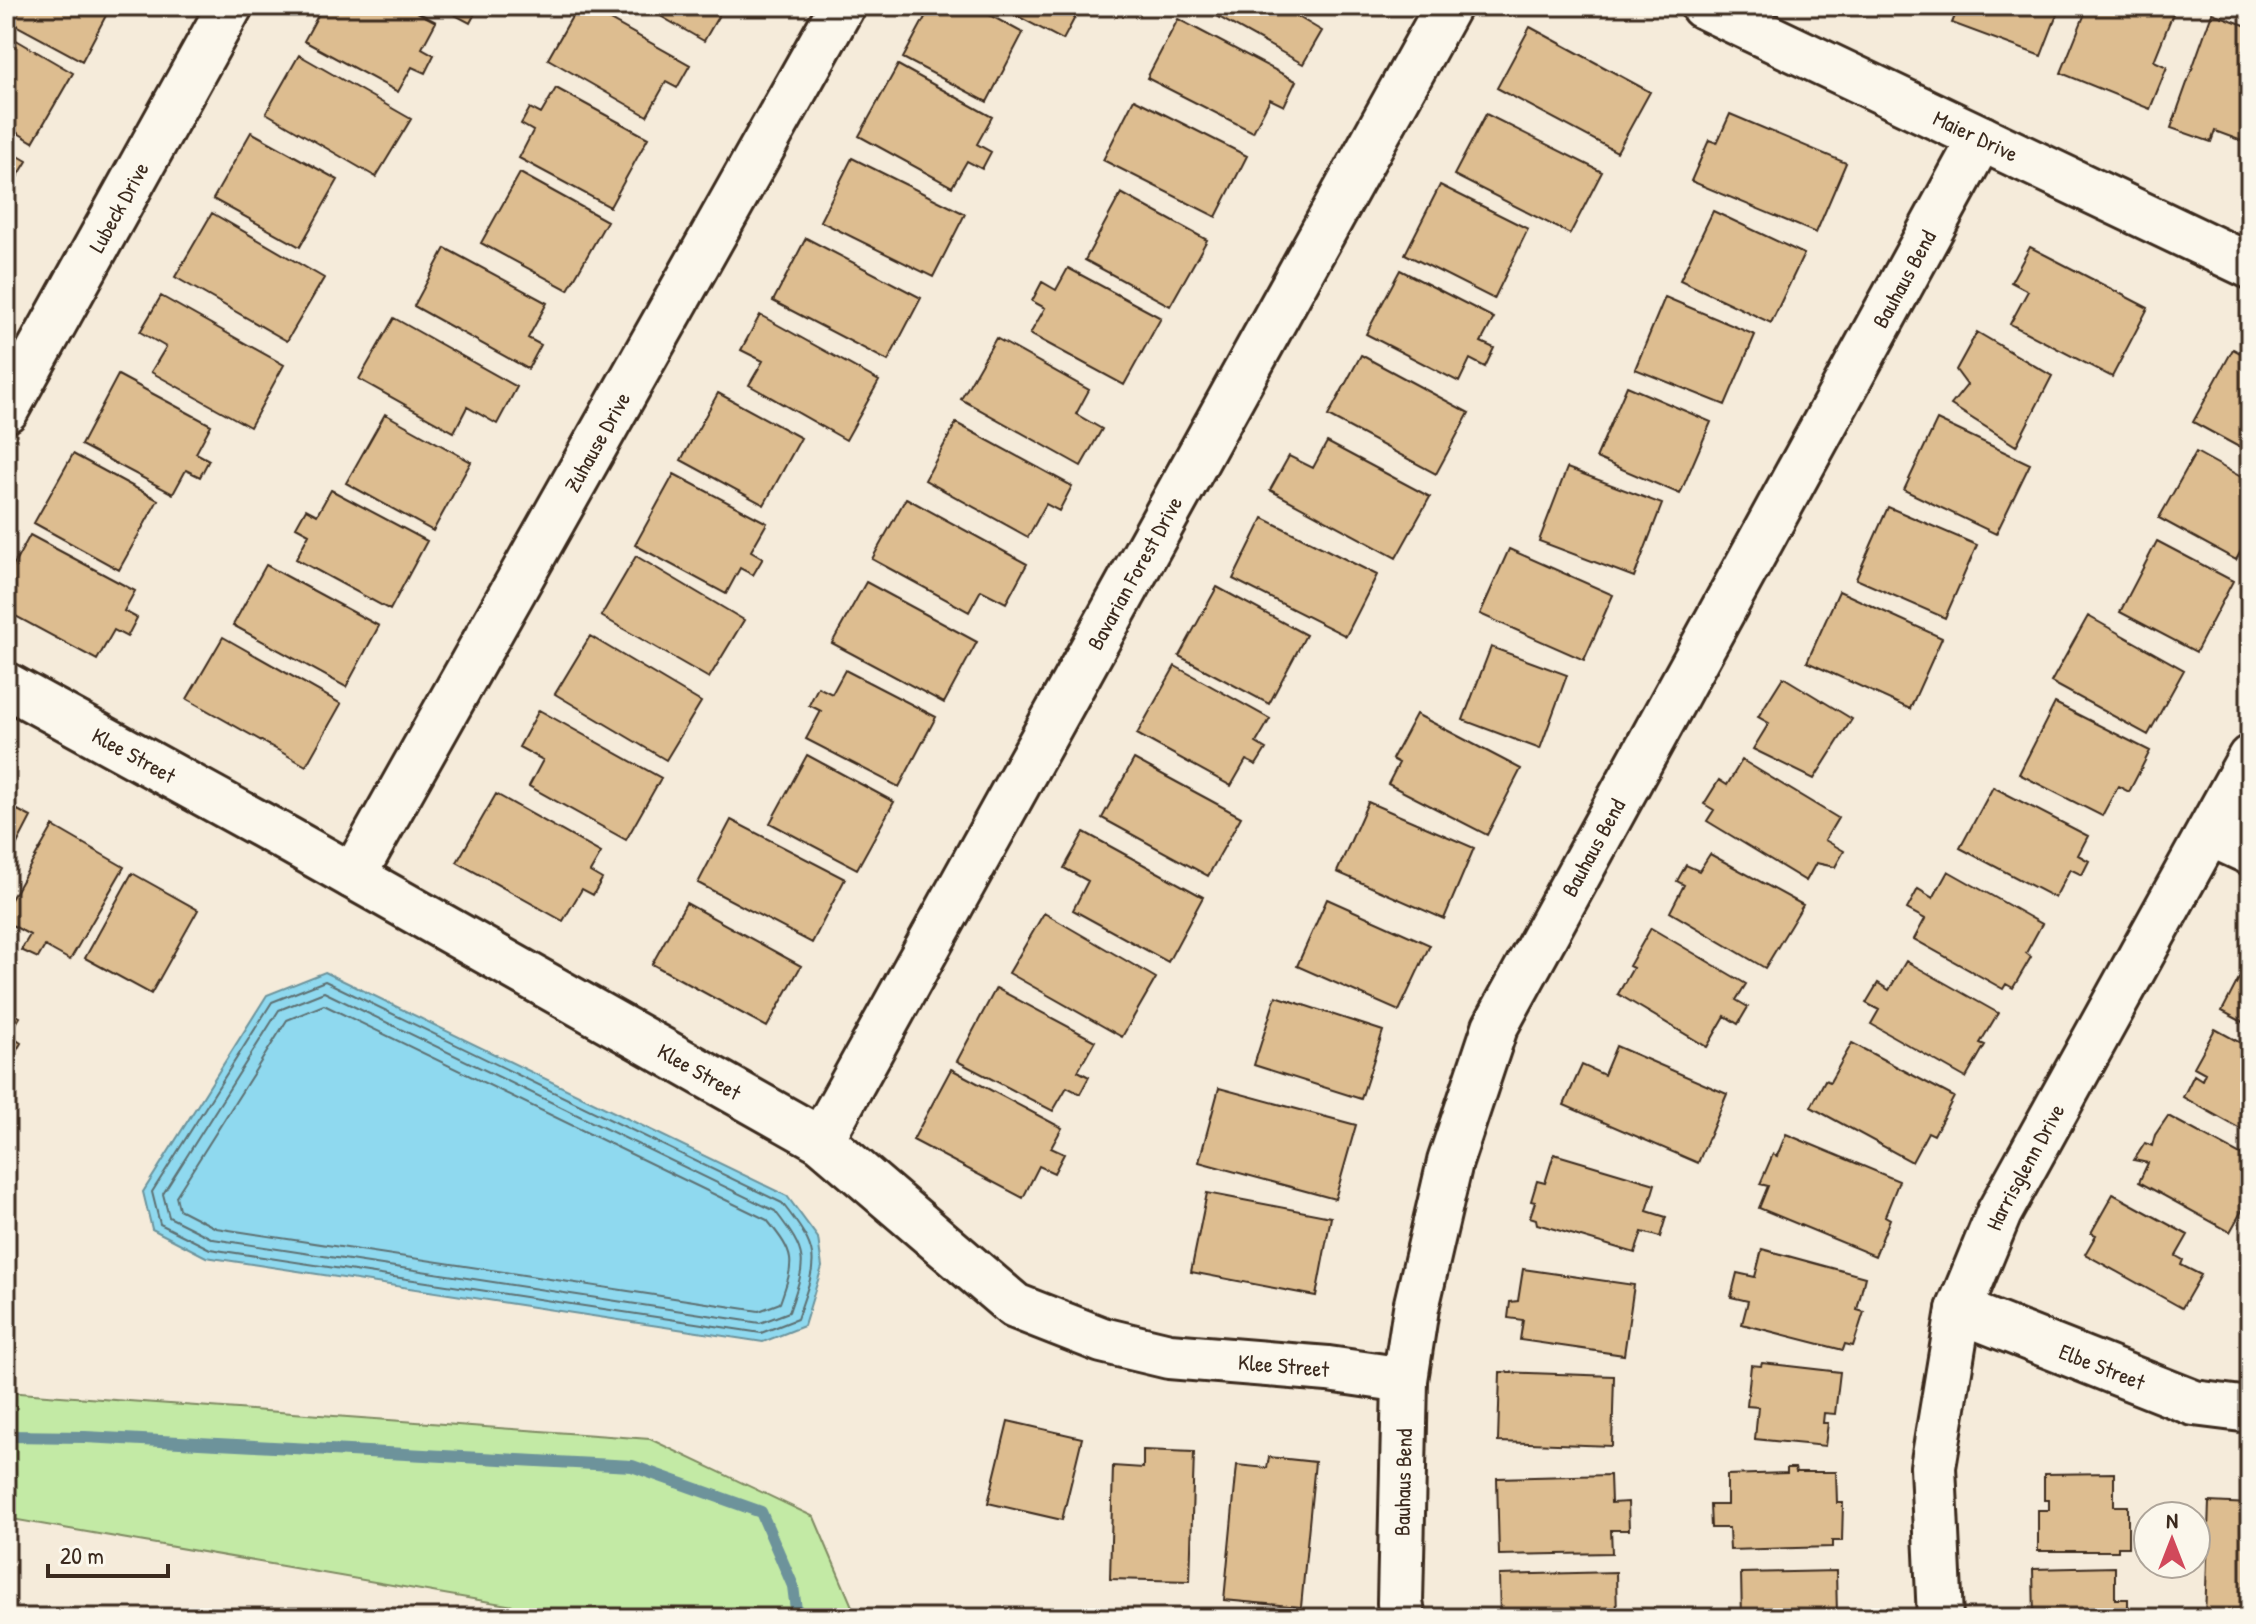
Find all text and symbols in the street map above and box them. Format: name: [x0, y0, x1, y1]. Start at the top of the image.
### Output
street label: Maier Drive: [1928, 103, 2023, 169]
street label: Lubeck Drive: [81, 156, 156, 258]
street label: Bauhaus Bend: [1865, 224, 1943, 333]
street label: Zuhause Drive: [557, 386, 637, 497]
street label: Bavarian Forest Drive: [1080, 491, 1189, 655]
street label: Klee Street: [87, 720, 182, 790]
street label: Bauhaus Bend: [1554, 793, 1632, 902]
street label: Klee Street: [652, 1036, 747, 1107]
street label: Harrisglenn Drive: [1979, 1098, 2072, 1235]
street label: Elbe Street: [2055, 1336, 2150, 1397]
street label: Klee Street: [1237, 1347, 1331, 1384]
street label: Bauhaus Bend: [1387, 1428, 1419, 1536]
north arrow: [2132, 1500, 2212, 1580]
text: N: [2166, 1505, 2178, 1535]
scale bar: [48, 1528, 168, 1578]
text: 20 m: [60, 1539, 104, 1571]

